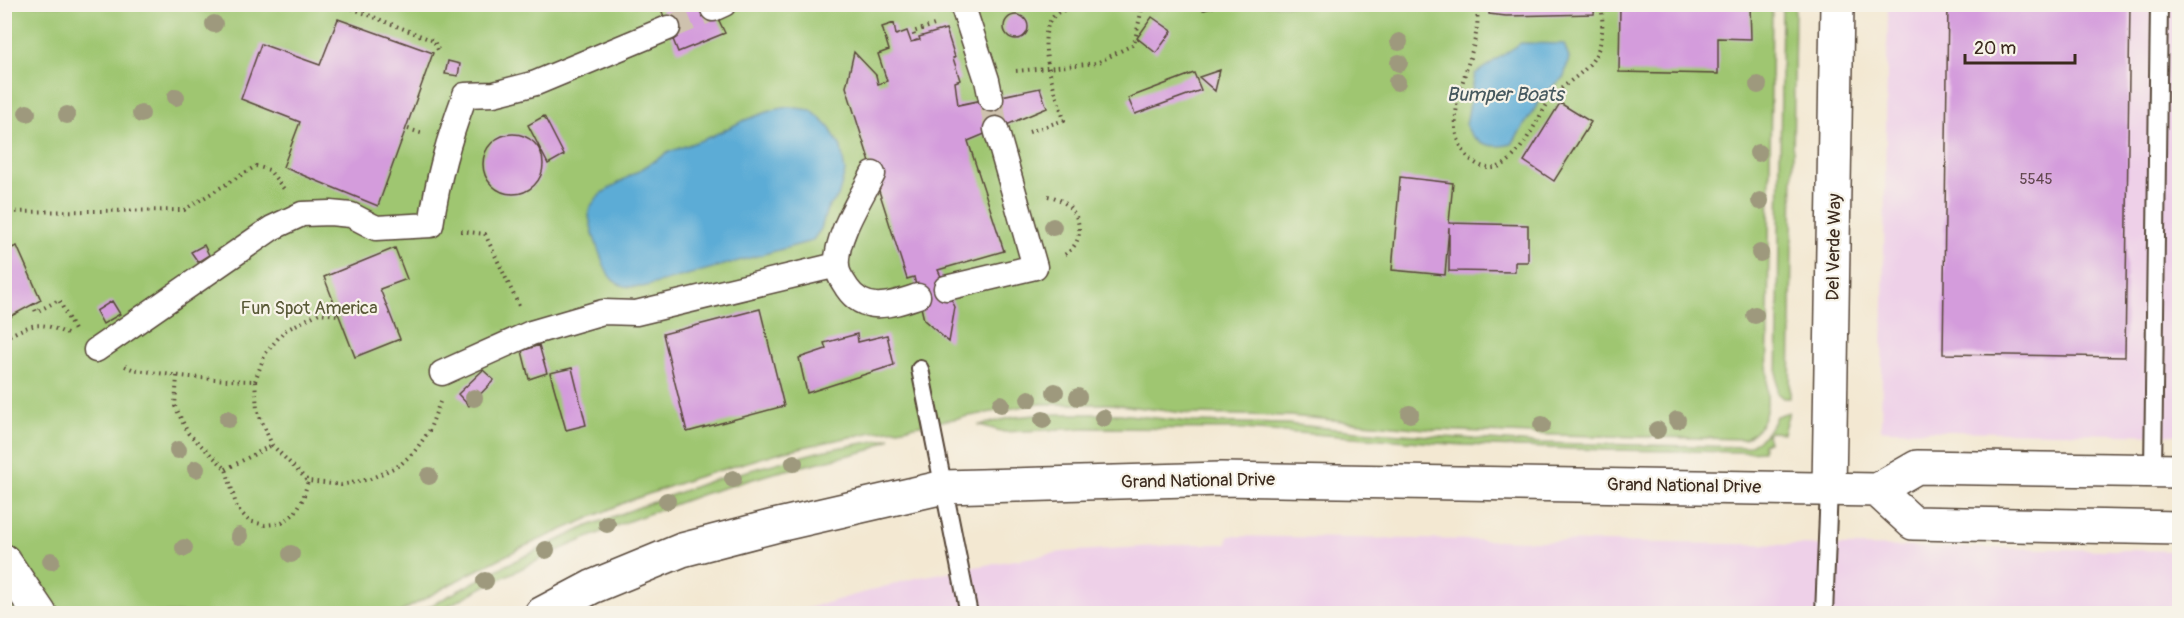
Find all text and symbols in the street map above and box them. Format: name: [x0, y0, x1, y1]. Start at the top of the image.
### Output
scale bar: [1965, 27, 2074, 65]
text: 20 m: [1974, 37, 2016, 60]
water label: Bumper Boats: [1446, 82, 1566, 107]
house number: 5545: [2019, 170, 2053, 189]
street label: Del Verde Way: [1822, 193, 1846, 301]
park label: Fun Spot America: [240, 297, 378, 320]
street label: Grand National Drive: [1121, 468, 1275, 494]
street label: Grand National Drive: [1607, 473, 1761, 499]

